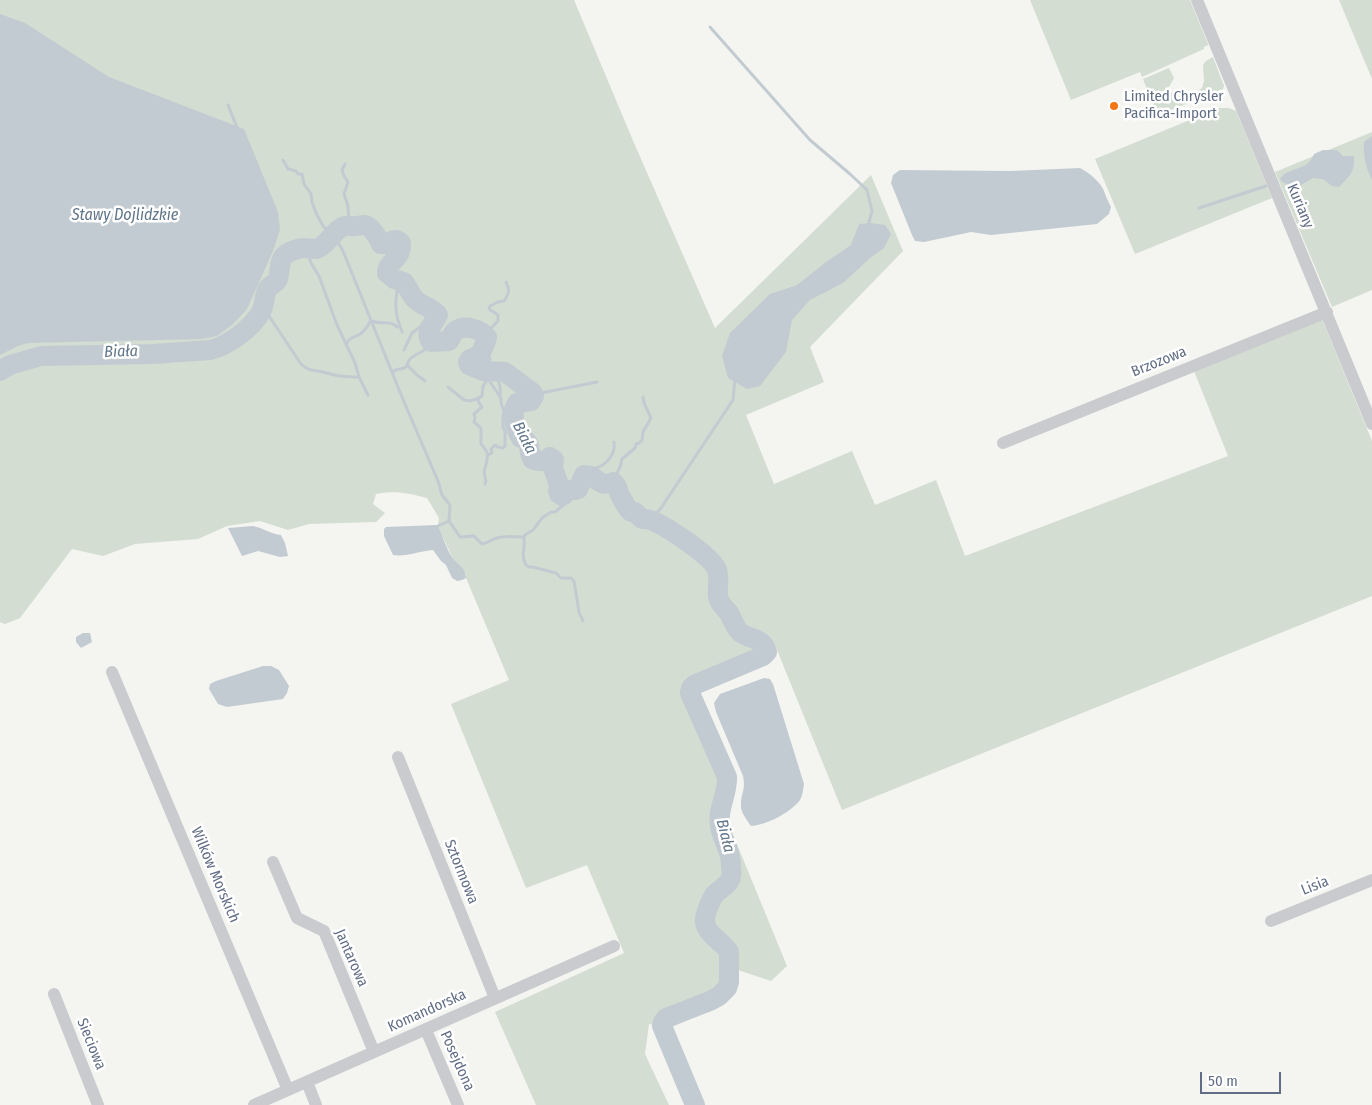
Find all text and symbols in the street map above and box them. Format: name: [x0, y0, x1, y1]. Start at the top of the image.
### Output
place label: Limited Chrysler Pacifica-Import: [1124, 88, 1224, 123]
marker: Limited Chrysler Pacifica-Import: [1108, 100, 1120, 112]
street label: Kuriany: [1283, 181, 1317, 231]
water label: Stawy Dojlidzkie: [72, 206, 178, 226]
water label: Biała: [104, 342, 138, 362]
street label: Brzozowa: [1129, 343, 1189, 381]
water label: Biała: [508, 419, 540, 457]
water label: Biała: [712, 817, 738, 855]
street label: Wilków Morskich: [187, 824, 243, 926]
street label: Sztormowa: [440, 837, 482, 907]
street label: Lisia: [1299, 872, 1331, 900]
street label: Jantarowa: [330, 926, 372, 990]
street label: Komandorska: [385, 986, 469, 1036]
street label: Sieciowa: [73, 1016, 109, 1072]
street label: Posejdona: [436, 1028, 478, 1094]
scale bar: [1202, 1062, 1283, 1094]
text: 50 m: [1208, 1072, 1238, 1090]

